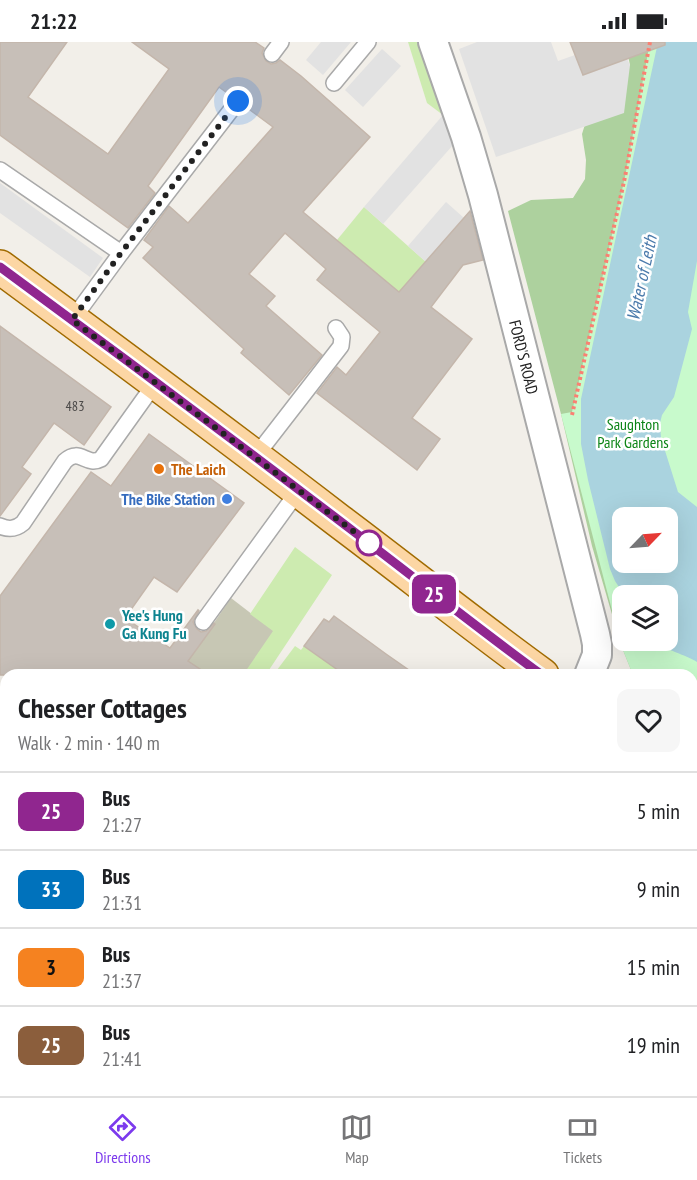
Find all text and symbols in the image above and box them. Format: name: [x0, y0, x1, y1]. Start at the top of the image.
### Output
text: 21:22: [30, 7, 78, 35]
your location: [223, 86, 253, 116]
water label: Water of Leith: [621, 232, 662, 323]
street label: FORD'S ROAD: [505, 318, 543, 396]
house number: 483: [66, 397, 84, 415]
park label: Saughton Park Gardens: [597, 414, 669, 452]
place label: The Laich: [171, 459, 226, 479]
marker: The Laich: [152, 462, 166, 476]
place label: The Bike Station: [121, 489, 215, 509]
marker: The Bike Station: [220, 492, 234, 506]
north arrow: [612, 507, 678, 573]
map controls: [612, 507, 678, 651]
unlabelled marker: [356, 530, 382, 556]
line badge: 25: [407, 574, 461, 614]
text: 25: [424, 581, 444, 608]
button: layers: [612, 585, 678, 651]
place label: Yee's Hung Ga Kung Fu: [121, 605, 187, 643]
marker: Yee's Hung Ga Kung Fu: [103, 617, 117, 631]
text: Chesser Cottages: [18, 689, 187, 726]
button: heart: [617, 689, 680, 752]
text: Walk · 2 min · 140 m: [18, 730, 160, 756]
text: Bus: [102, 784, 130, 812]
text: 5 min: [637, 797, 680, 825]
text: 25: [41, 798, 61, 825]
text: 21:27: [102, 812, 142, 838]
text: Bus: [102, 862, 130, 890]
text: 9 min: [637, 875, 680, 903]
text: 33: [41, 876, 61, 903]
text: 21:31: [102, 890, 142, 916]
text: Bus: [102, 940, 130, 968]
text: 15 min: [627, 953, 680, 981]
text: 3: [46, 954, 56, 981]
text: 21:37: [102, 968, 142, 994]
text: Bus: [102, 1018, 130, 1046]
text: 19 min: [627, 1031, 680, 1059]
text: 25: [41, 1032, 61, 1059]
text: 21:41: [102, 1046, 142, 1072]
tab: Directions: [95, 1111, 151, 1167]
tab: Map: [340, 1111, 373, 1167]
tab: Tickets: [563, 1111, 602, 1167]

